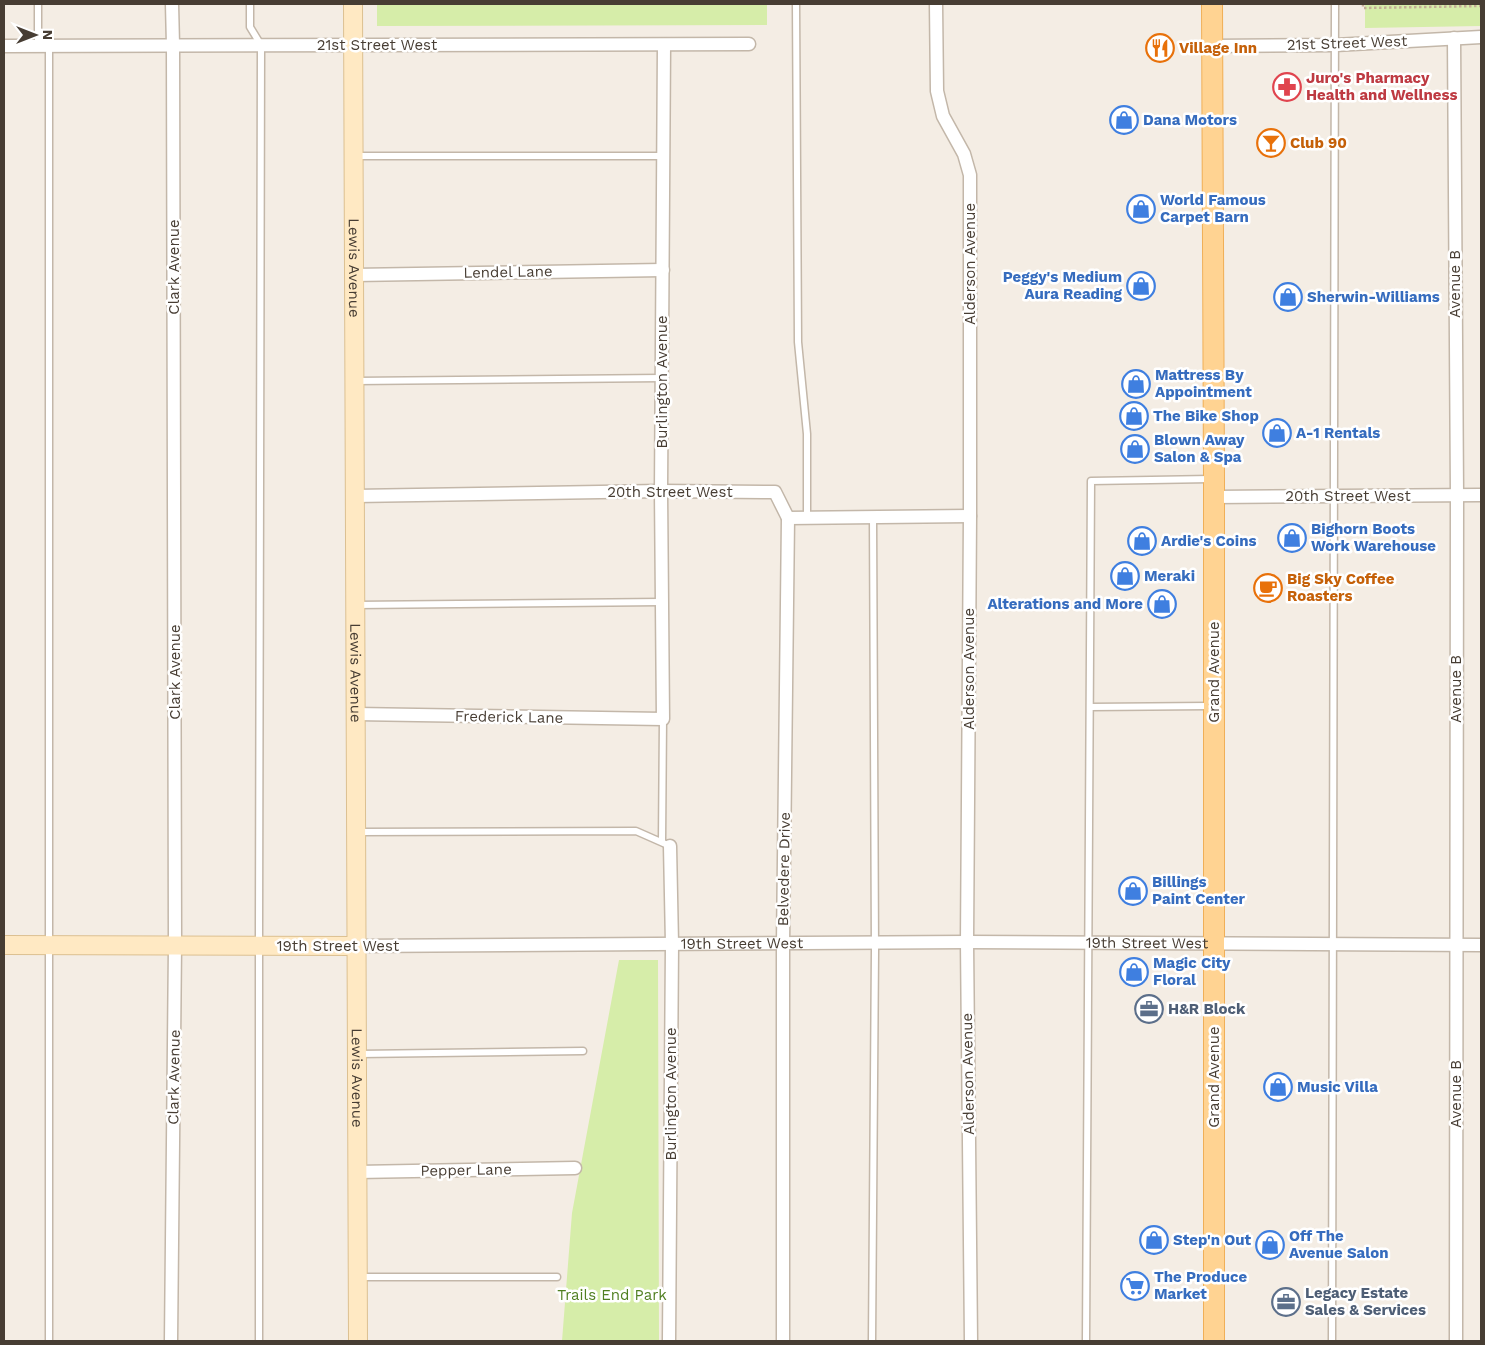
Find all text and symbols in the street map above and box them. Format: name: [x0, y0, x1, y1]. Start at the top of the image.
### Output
north arrow: [10, 10, 60, 60]
text: N: [40, 30, 56, 40]
street label: 21st Street West: [1286, 32, 1408, 54]
restaurant icon: Village Inn: [1145, 33, 1175, 63]
street label: 21st Street West: [317, 36, 438, 54]
place label: Village Inn: [1179, 39, 1257, 57]
place label: Juro's Pharmacy Health and Wellness: [1306, 69, 1457, 104]
pharmacy icon: Juro's Pharmacy Health and Wellness: [1272, 72, 1302, 102]
shop icon: Dana Motors: [1109, 105, 1139, 135]
place label: Dana Motors: [1143, 111, 1237, 129]
bar icon: Club 90: [1256, 128, 1286, 158]
place label: Club 90: [1290, 134, 1347, 152]
place label: World Famous Carpet Barn: [1160, 191, 1266, 226]
shop icon: World Famous Carpet Barn: [1126, 194, 1156, 224]
street label: Alderson Avenue: [961, 203, 979, 325]
street label: Lewis Avenue: [345, 218, 363, 318]
street label: Clark Avenue: [165, 219, 183, 315]
street label: Avenue B: [1446, 250, 1464, 318]
street label: Lendel Lane: [463, 262, 553, 282]
place label: Peggy's Medium Aura Reading: [1003, 268, 1123, 303]
shop icon: Peggy's Medium Aura Reading: [1126, 271, 1156, 301]
shop icon: Sherwin-Williams: [1273, 282, 1303, 312]
place label: Sherwin-Williams: [1307, 288, 1440, 306]
street label: Burlington Avenue: [653, 315, 671, 449]
place label: Mattress By Appointment: [1155, 366, 1252, 401]
shop icon: Mattress By Appointment: [1121, 369, 1151, 399]
shop icon: The Bike Shop: [1119, 401, 1149, 431]
place label: The Bike Shop: [1153, 407, 1259, 425]
shop icon: A-1 Rentals: [1262, 418, 1292, 448]
place label: A-1 Rentals: [1296, 424, 1380, 442]
place label: Blown Away Salon & Spa: [1154, 431, 1245, 466]
shop icon: Blown Away Salon & Spa: [1120, 434, 1150, 464]
street label: 20th Street West: [607, 483, 733, 501]
street label: 20th Street West: [1285, 487, 1411, 505]
place label: Bighorn Boots Work Warehouse: [1311, 520, 1436, 555]
shop icon: Bighorn Boots Work Warehouse: [1277, 523, 1307, 553]
shop icon: Ardie's Coins: [1127, 526, 1157, 556]
place label: Ardie's Coins: [1161, 532, 1256, 550]
shop icon: Meraki: [1110, 561, 1140, 591]
place label: Meraki: [1144, 567, 1195, 585]
place label: Big Sky Coffee Roasters: [1287, 570, 1395, 605]
cafe icon: Big Sky Coffee Roasters: [1253, 573, 1283, 603]
shop icon: Alterations and More: [1147, 589, 1177, 619]
place label: Alterations and More: [987, 595, 1143, 613]
street label: Alderson Avenue: [960, 608, 978, 730]
street label: Grand Avenue: [1205, 621, 1223, 723]
street label: Lewis Avenue: [346, 623, 365, 723]
street label: Clark Avenue: [166, 624, 184, 720]
street label: Avenue B: [1447, 655, 1465, 723]
street label: Frederick Lane: [455, 707, 563, 727]
street label: Belvedere Drive: [774, 812, 794, 926]
place label: Billings Paint Center: [1152, 873, 1246, 908]
shop icon: Billings Paint Center: [1118, 876, 1148, 906]
street label: 19th Street West: [681, 934, 804, 953]
street label: 19th Street West: [1086, 934, 1209, 952]
street label: 19th Street West: [277, 937, 400, 955]
place label: Magic City Floral: [1153, 954, 1231, 989]
shop icon: Magic City Floral: [1119, 957, 1149, 987]
office icon: H&R Block: [1134, 994, 1164, 1024]
place label: H&R Block: [1168, 1000, 1246, 1018]
street label: Alderson Avenue: [958, 1013, 978, 1135]
street label: Grand Avenue: [1205, 1026, 1223, 1128]
street label: Burlington Avenue: [662, 1027, 680, 1161]
street label: Lewis Avenue: [348, 1028, 366, 1128]
street label: Clark Avenue: [164, 1029, 184, 1125]
street label: Avenue B: [1447, 1060, 1465, 1128]
shop icon: Music Villa: [1263, 1072, 1293, 1102]
place label: Music Villa: [1297, 1078, 1378, 1096]
street label: Pepper Lane: [420, 1160, 512, 1180]
shop icon: Step'n Out: [1139, 1225, 1169, 1255]
place label: Off The Avenue Salon: [1289, 1227, 1388, 1262]
shop icon: Off The Avenue Salon: [1255, 1230, 1285, 1260]
place label: Step'n Out: [1173, 1231, 1252, 1249]
place label: The Produce Market: [1154, 1268, 1248, 1303]
supermarket icon: The Produce Market: [1120, 1271, 1150, 1301]
place label: Legacy Estate Sales & Services: [1305, 1284, 1426, 1319]
park label: Trails End Park: [557, 1286, 667, 1304]
office icon: Legacy Estate Sales & Services: [1271, 1287, 1301, 1317]

